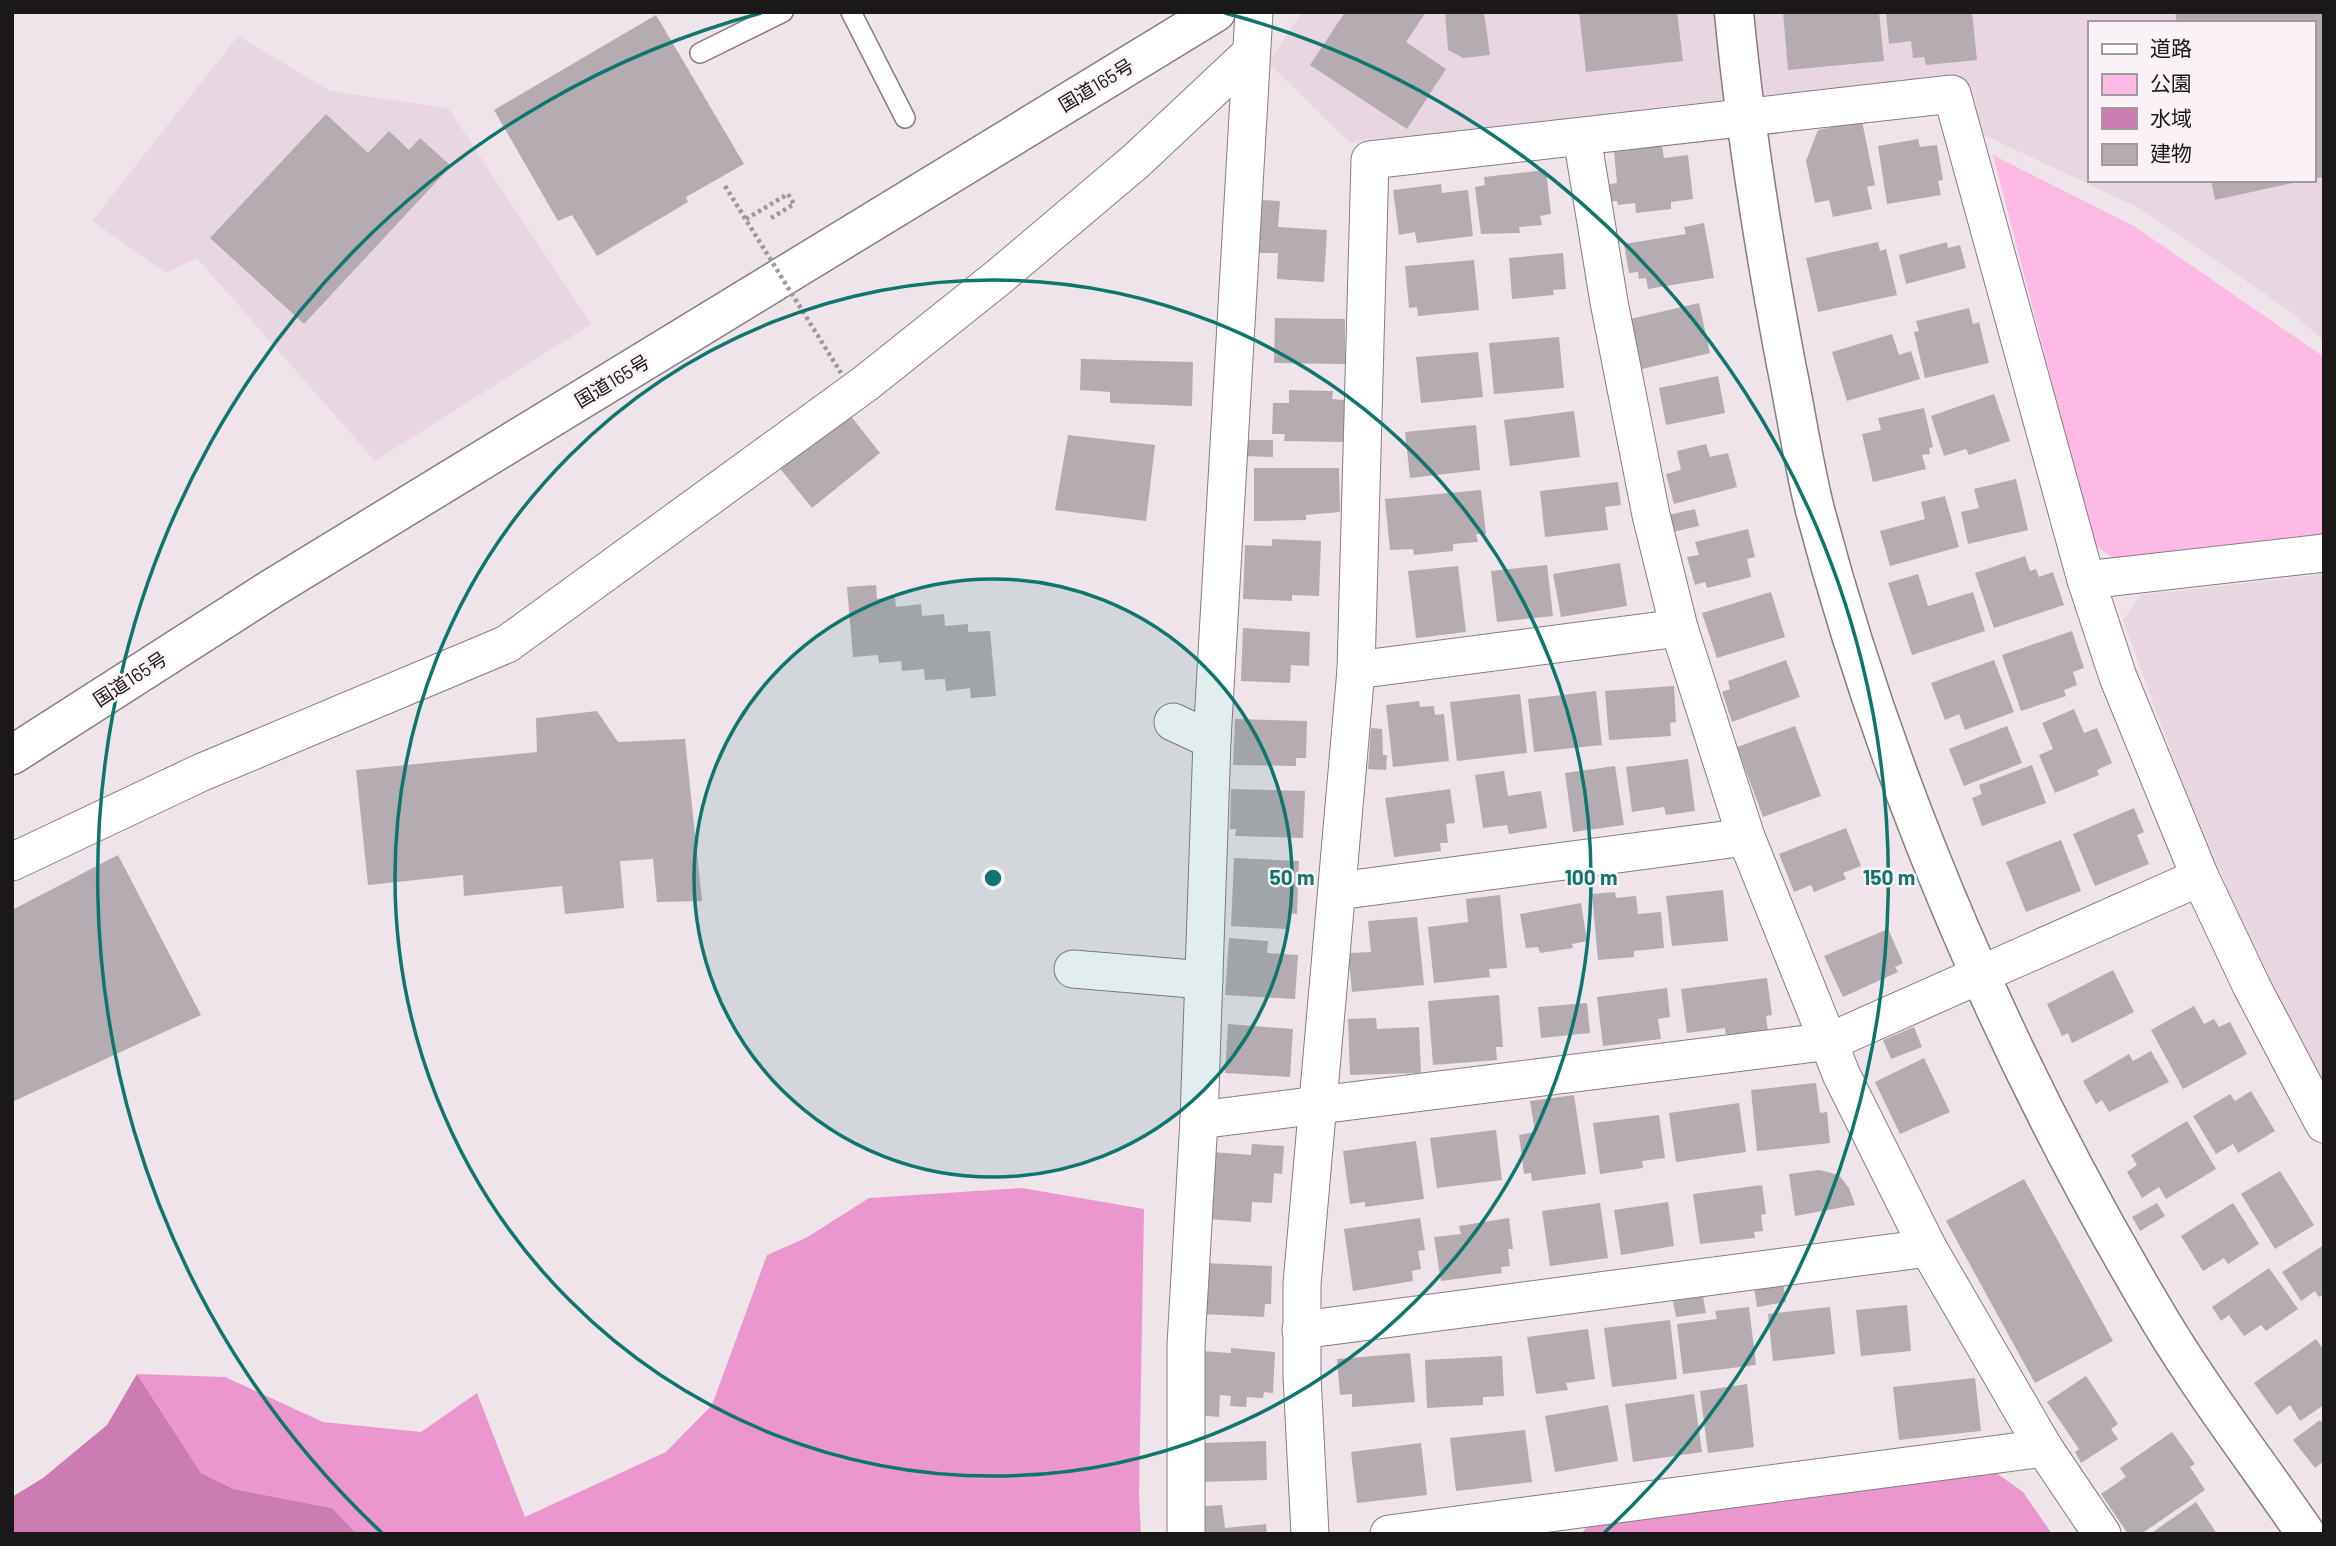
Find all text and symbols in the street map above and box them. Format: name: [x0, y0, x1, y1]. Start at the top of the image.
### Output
legend: [2088, 21, 2315, 182]
text: 道路: [2150, 35, 2192, 60]
street label: 国道165号: [1054, 53, 1137, 116]
text: 公園: [2150, 70, 2192, 95]
text: 水域: [2150, 105, 2192, 130]
text: 建物: [2150, 140, 2192, 165]
street label: 国道165号: [570, 349, 653, 412]
street label: 国道165号: [89, 646, 171, 711]
text: 50 m: [1269, 864, 1315, 889]
text: 100 m: [1564, 864, 1618, 889]
text: 150 m: [1863, 864, 1915, 889]
centre of rings: [981, 866, 1005, 890]

